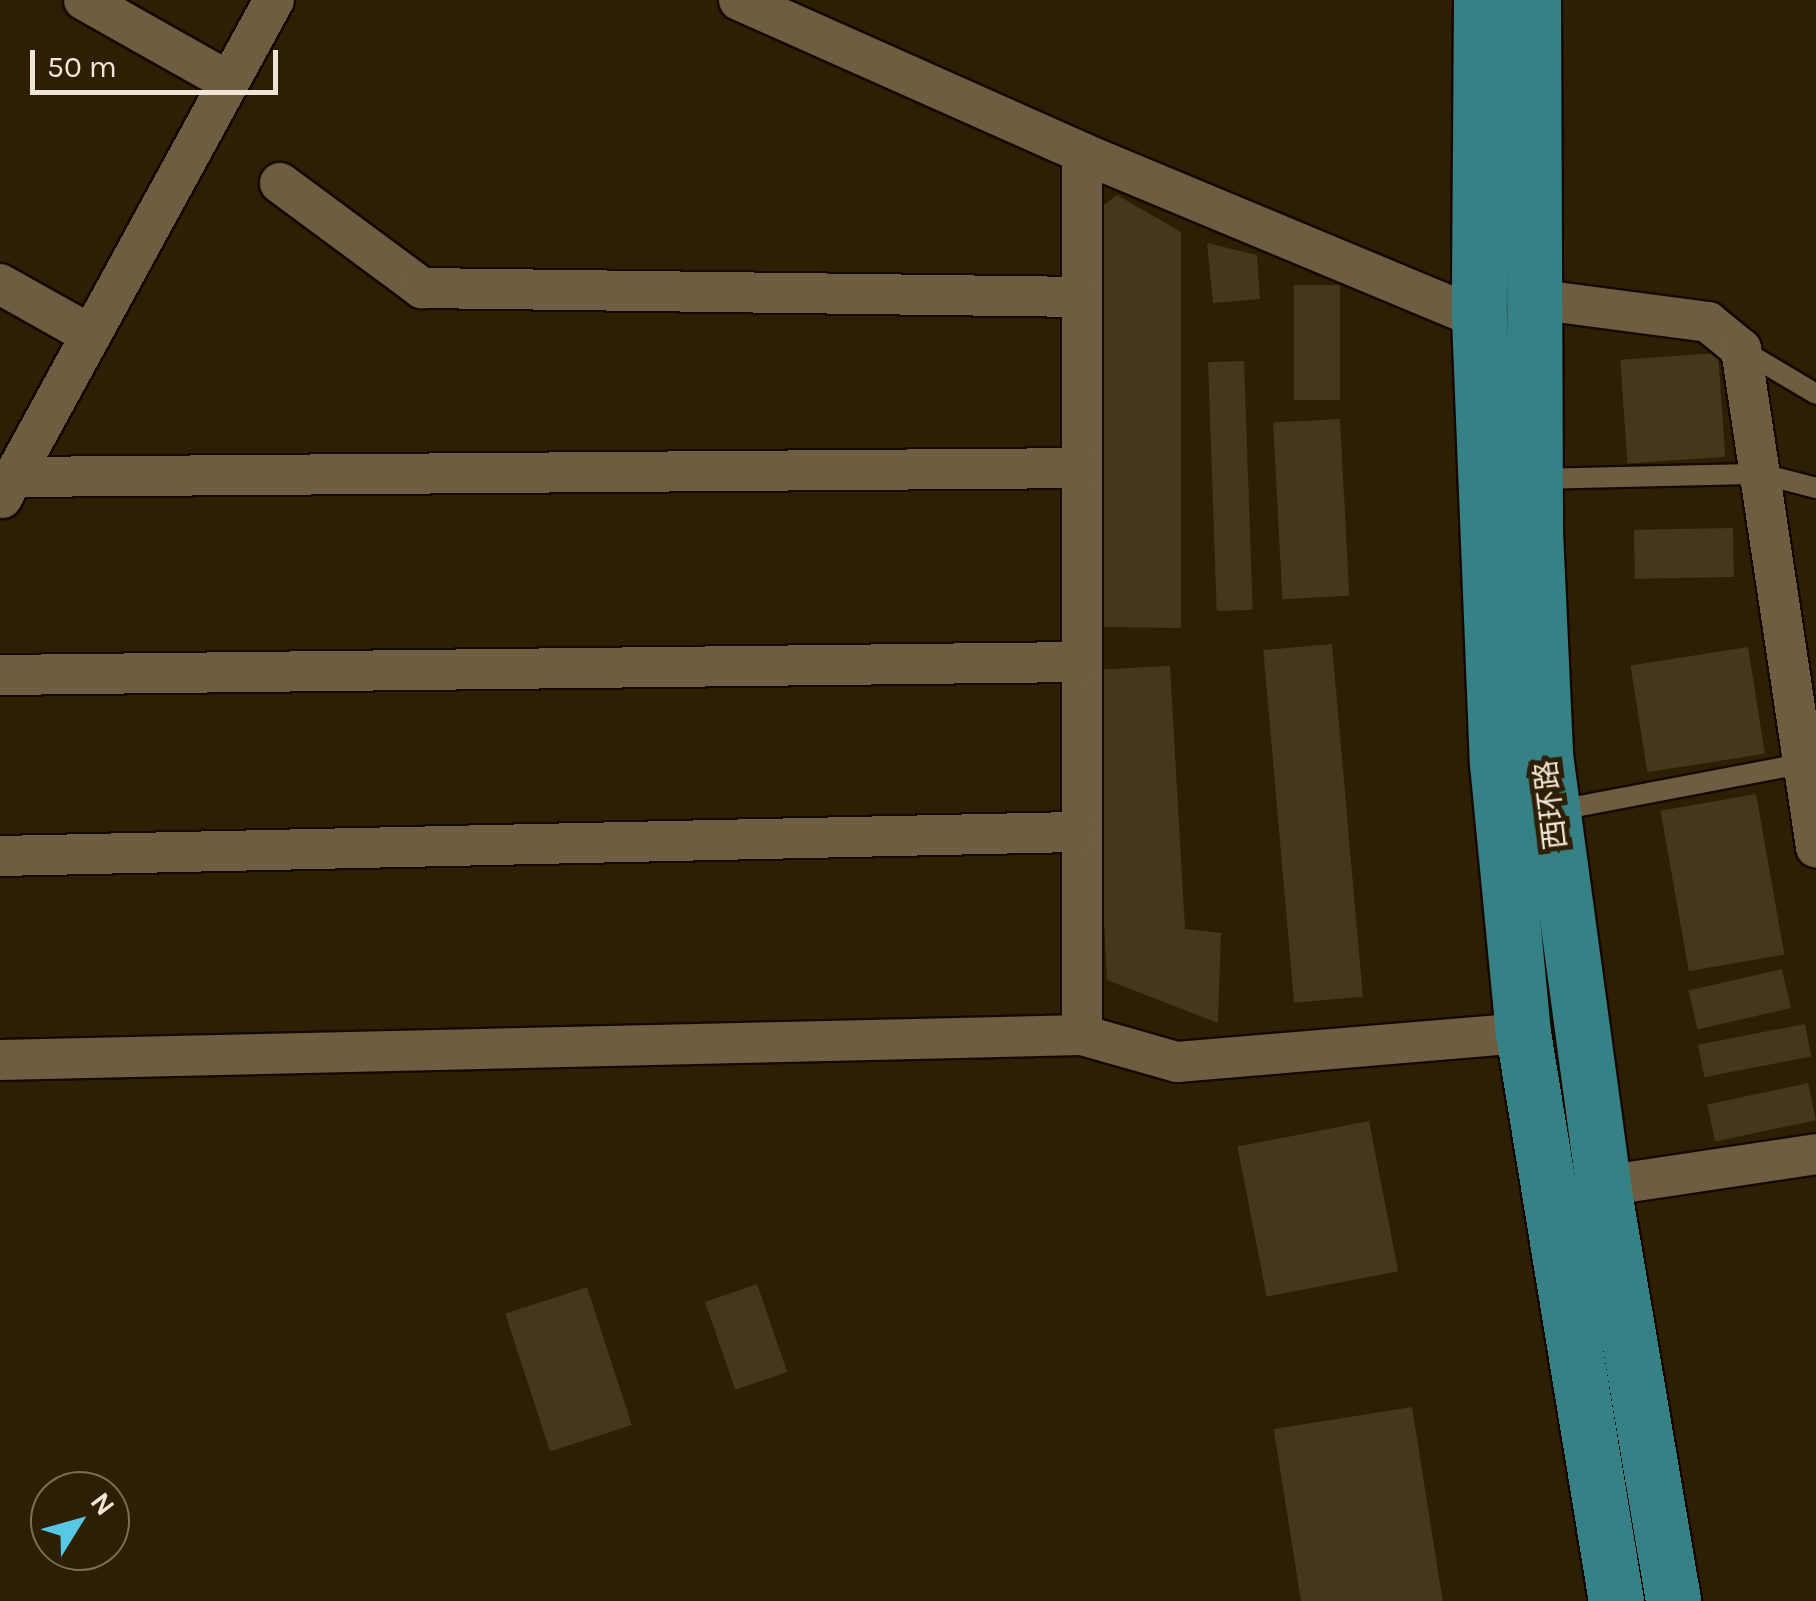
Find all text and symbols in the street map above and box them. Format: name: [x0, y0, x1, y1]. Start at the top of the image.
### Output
scale bar: [35, 30, 282, 92]
text: 50 m: [47, 49, 117, 85]
street label: 西环路: [1528, 758, 1574, 852]
north arrow: [30, 1471, 130, 1571]
text: N: [84, 1486, 122, 1522]

